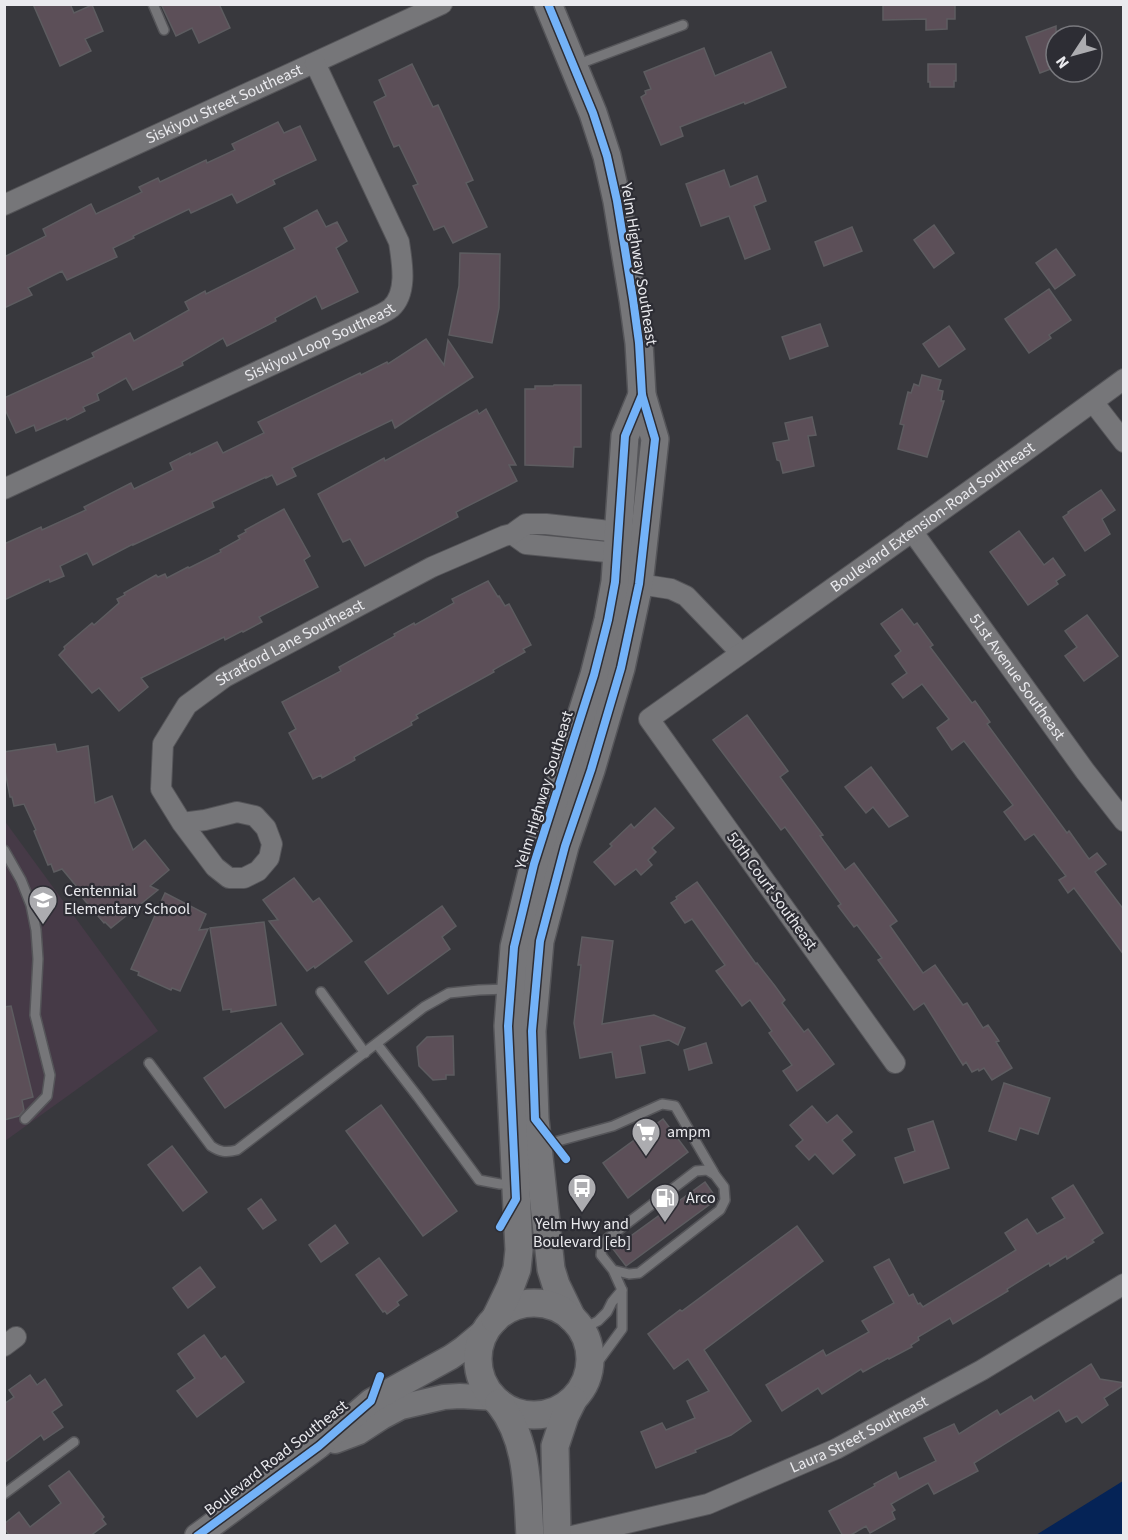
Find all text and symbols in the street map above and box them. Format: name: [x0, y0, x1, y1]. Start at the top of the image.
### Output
north arrow: [1044, 24, 1104, 84]
text: N: [1051, 51, 1075, 73]
street label: Siskiyou Street Southeast: [142, 58, 306, 150]
street label: Yelm Highway Southeast: [615, 180, 663, 347]
street label: Siskiyou Loop Southeast: [241, 297, 400, 387]
street label: Boulevard Extension-Road Southeast: [826, 436, 1040, 598]
street label: Stratford Lane Southeast: [211, 594, 369, 692]
street label: 51st Avenue Southeast: [964, 609, 1071, 745]
street label: Yelm Highway Southeast: [509, 708, 579, 873]
street label: 50th Court Southeast: [722, 827, 823, 955]
place label: Centennial Elementary School: [64, 880, 190, 920]
school or university icon: Centennial Elementary School: [27, 884, 59, 926]
supermarket icon: ampm: [630, 1116, 662, 1158]
place label: ampm: [667, 1121, 710, 1143]
bus stop icon: Yelm Hwy and Boulevard [eb]: [566, 1172, 598, 1214]
fuel station icon: Arco: [649, 1182, 681, 1224]
place label: Arco: [686, 1187, 716, 1209]
place label: Yelm Hwy and Boulevard [eb]: [533, 1213, 631, 1253]
street label: Laura Street Southeast: [787, 1390, 932, 1478]
street label: Boulevard Road Southeast: [200, 1395, 353, 1521]

